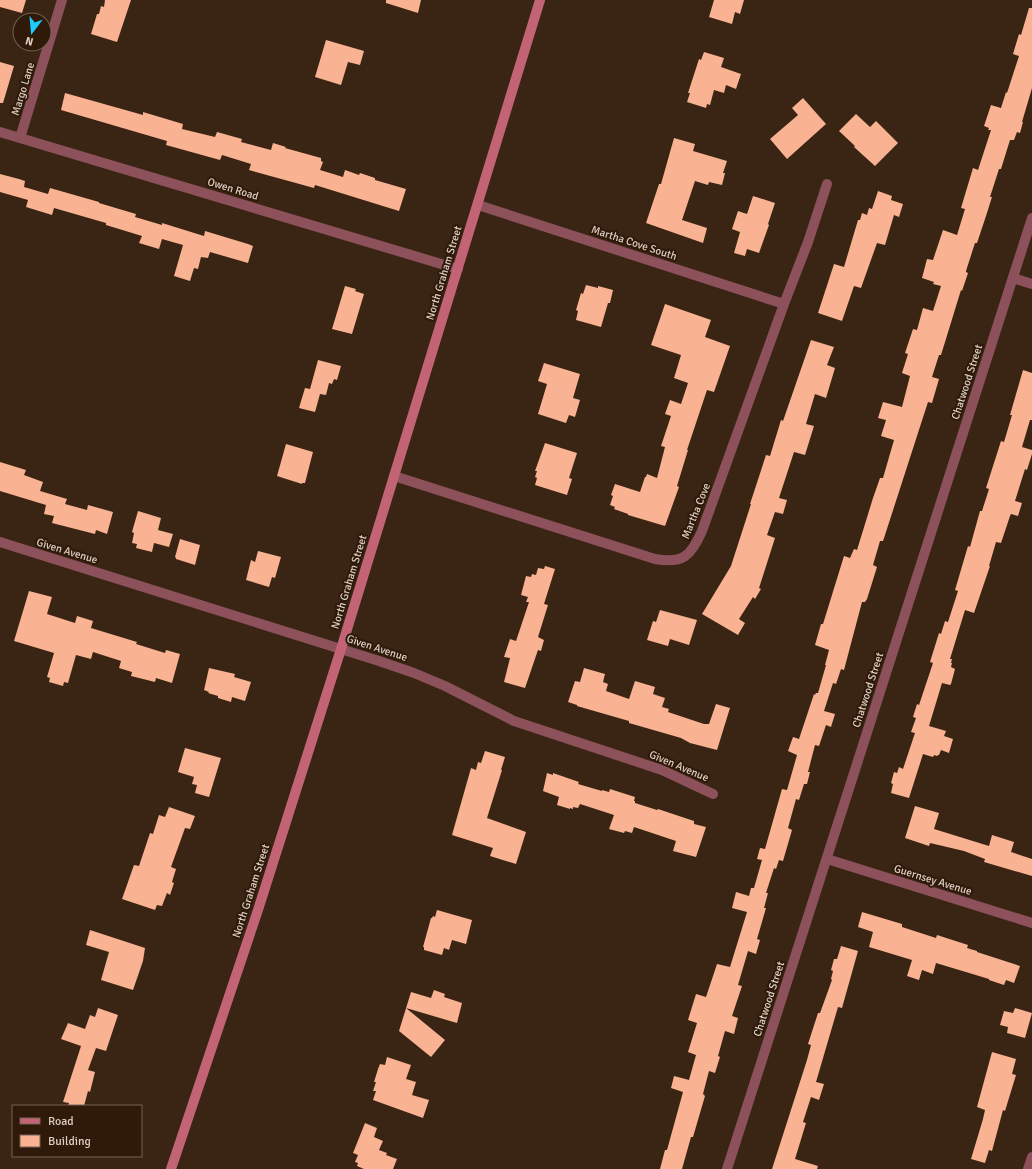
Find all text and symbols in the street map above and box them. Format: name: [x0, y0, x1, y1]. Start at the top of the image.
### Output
north arrow: [12, 12, 52, 52]
text: N: [24, 34, 35, 48]
street label: Margo Lane: [9, 61, 37, 117]
street label: Owen Road: [206, 175, 260, 203]
street label: Martha Cove South: [590, 223, 678, 263]
street label: North Graham Street: [423, 224, 465, 322]
street label: Chatwood Street: [949, 343, 985, 421]
street label: Martha Cove: [679, 481, 713, 541]
street label: North Graham Street: [328, 533, 370, 631]
street label: Given Avenue: [35, 536, 99, 566]
street label: Given Avenue: [345, 632, 409, 664]
street label: Chatwood Street: [850, 651, 886, 729]
street label: Given Avenue: [647, 748, 711, 784]
street label: North Graham Street: [230, 842, 272, 939]
street label: Guernsey Avenue: [892, 862, 974, 898]
street label: Chatwood Street: [751, 960, 787, 1038]
legend: [12, 1105, 142, 1157]
text: Road: [48, 1114, 74, 1129]
text: Building: [48, 1134, 91, 1149]

